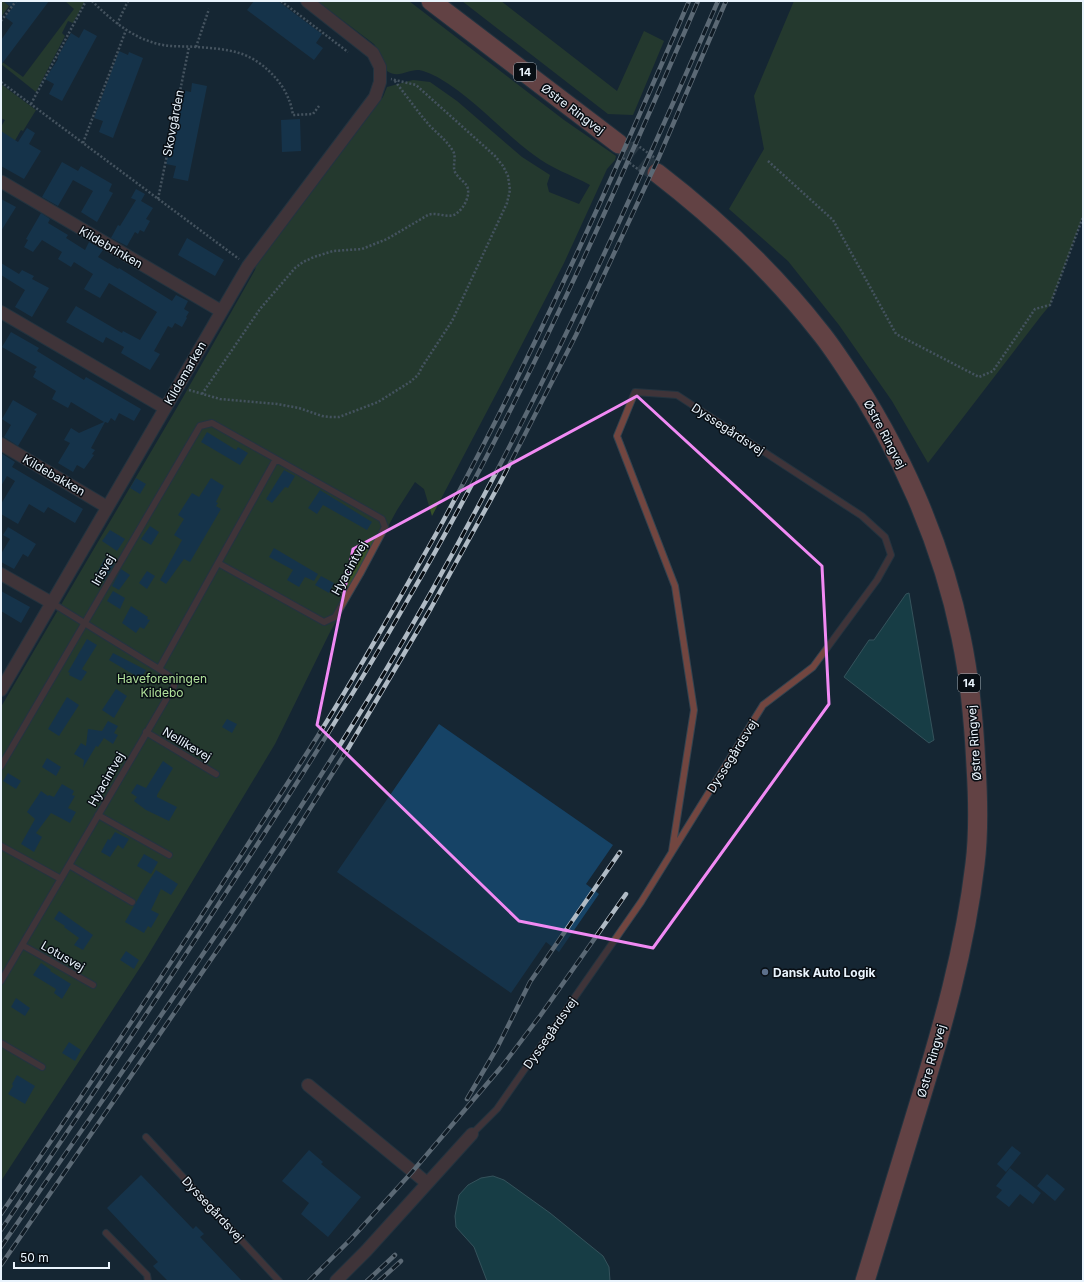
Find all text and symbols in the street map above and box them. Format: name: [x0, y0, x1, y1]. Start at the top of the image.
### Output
road number: 14: [514, 63, 536, 81]
street label: Østre Ringvej: [538, 80, 608, 138]
street label: Skovgården: [159, 89, 187, 157]
street label: Kildebrinken: [77, 223, 145, 271]
street label: Kildemarken: [161, 339, 209, 407]
street label: Østre Ringvej: [861, 397, 909, 471]
street label: Dyssegårdsvej: [689, 400, 767, 458]
street label: Kildebakken: [20, 451, 88, 499]
street label: Hyacintvej: [328, 538, 370, 598]
street label: Irisvej: [88, 552, 118, 588]
park label: Haveforeningen Kildebo: [117, 671, 207, 700]
road number: 14: [958, 674, 980, 692]
street label: Østre Ringvej: [964, 705, 984, 781]
street label: Dyssegårdsvej: [703, 717, 761, 795]
street label: Nellikevej: [160, 724, 214, 764]
street label: Hyacintvej: [85, 749, 127, 809]
street label: Lotusvej: [39, 938, 88, 974]
place label: Dansk Auto Logik: [773, 965, 876, 980]
marker: Dansk Auto Logik: [760, 967, 770, 977]
street label: Dyssegårdsvej: [520, 994, 580, 1072]
street label: Østre Ringvej: [913, 1023, 949, 1099]
street label: Dyssegårdsvej: [179, 1173, 247, 1245]
scale bar: [14, 1244, 109, 1270]
text: 50 m: [20, 1250, 49, 1265]

